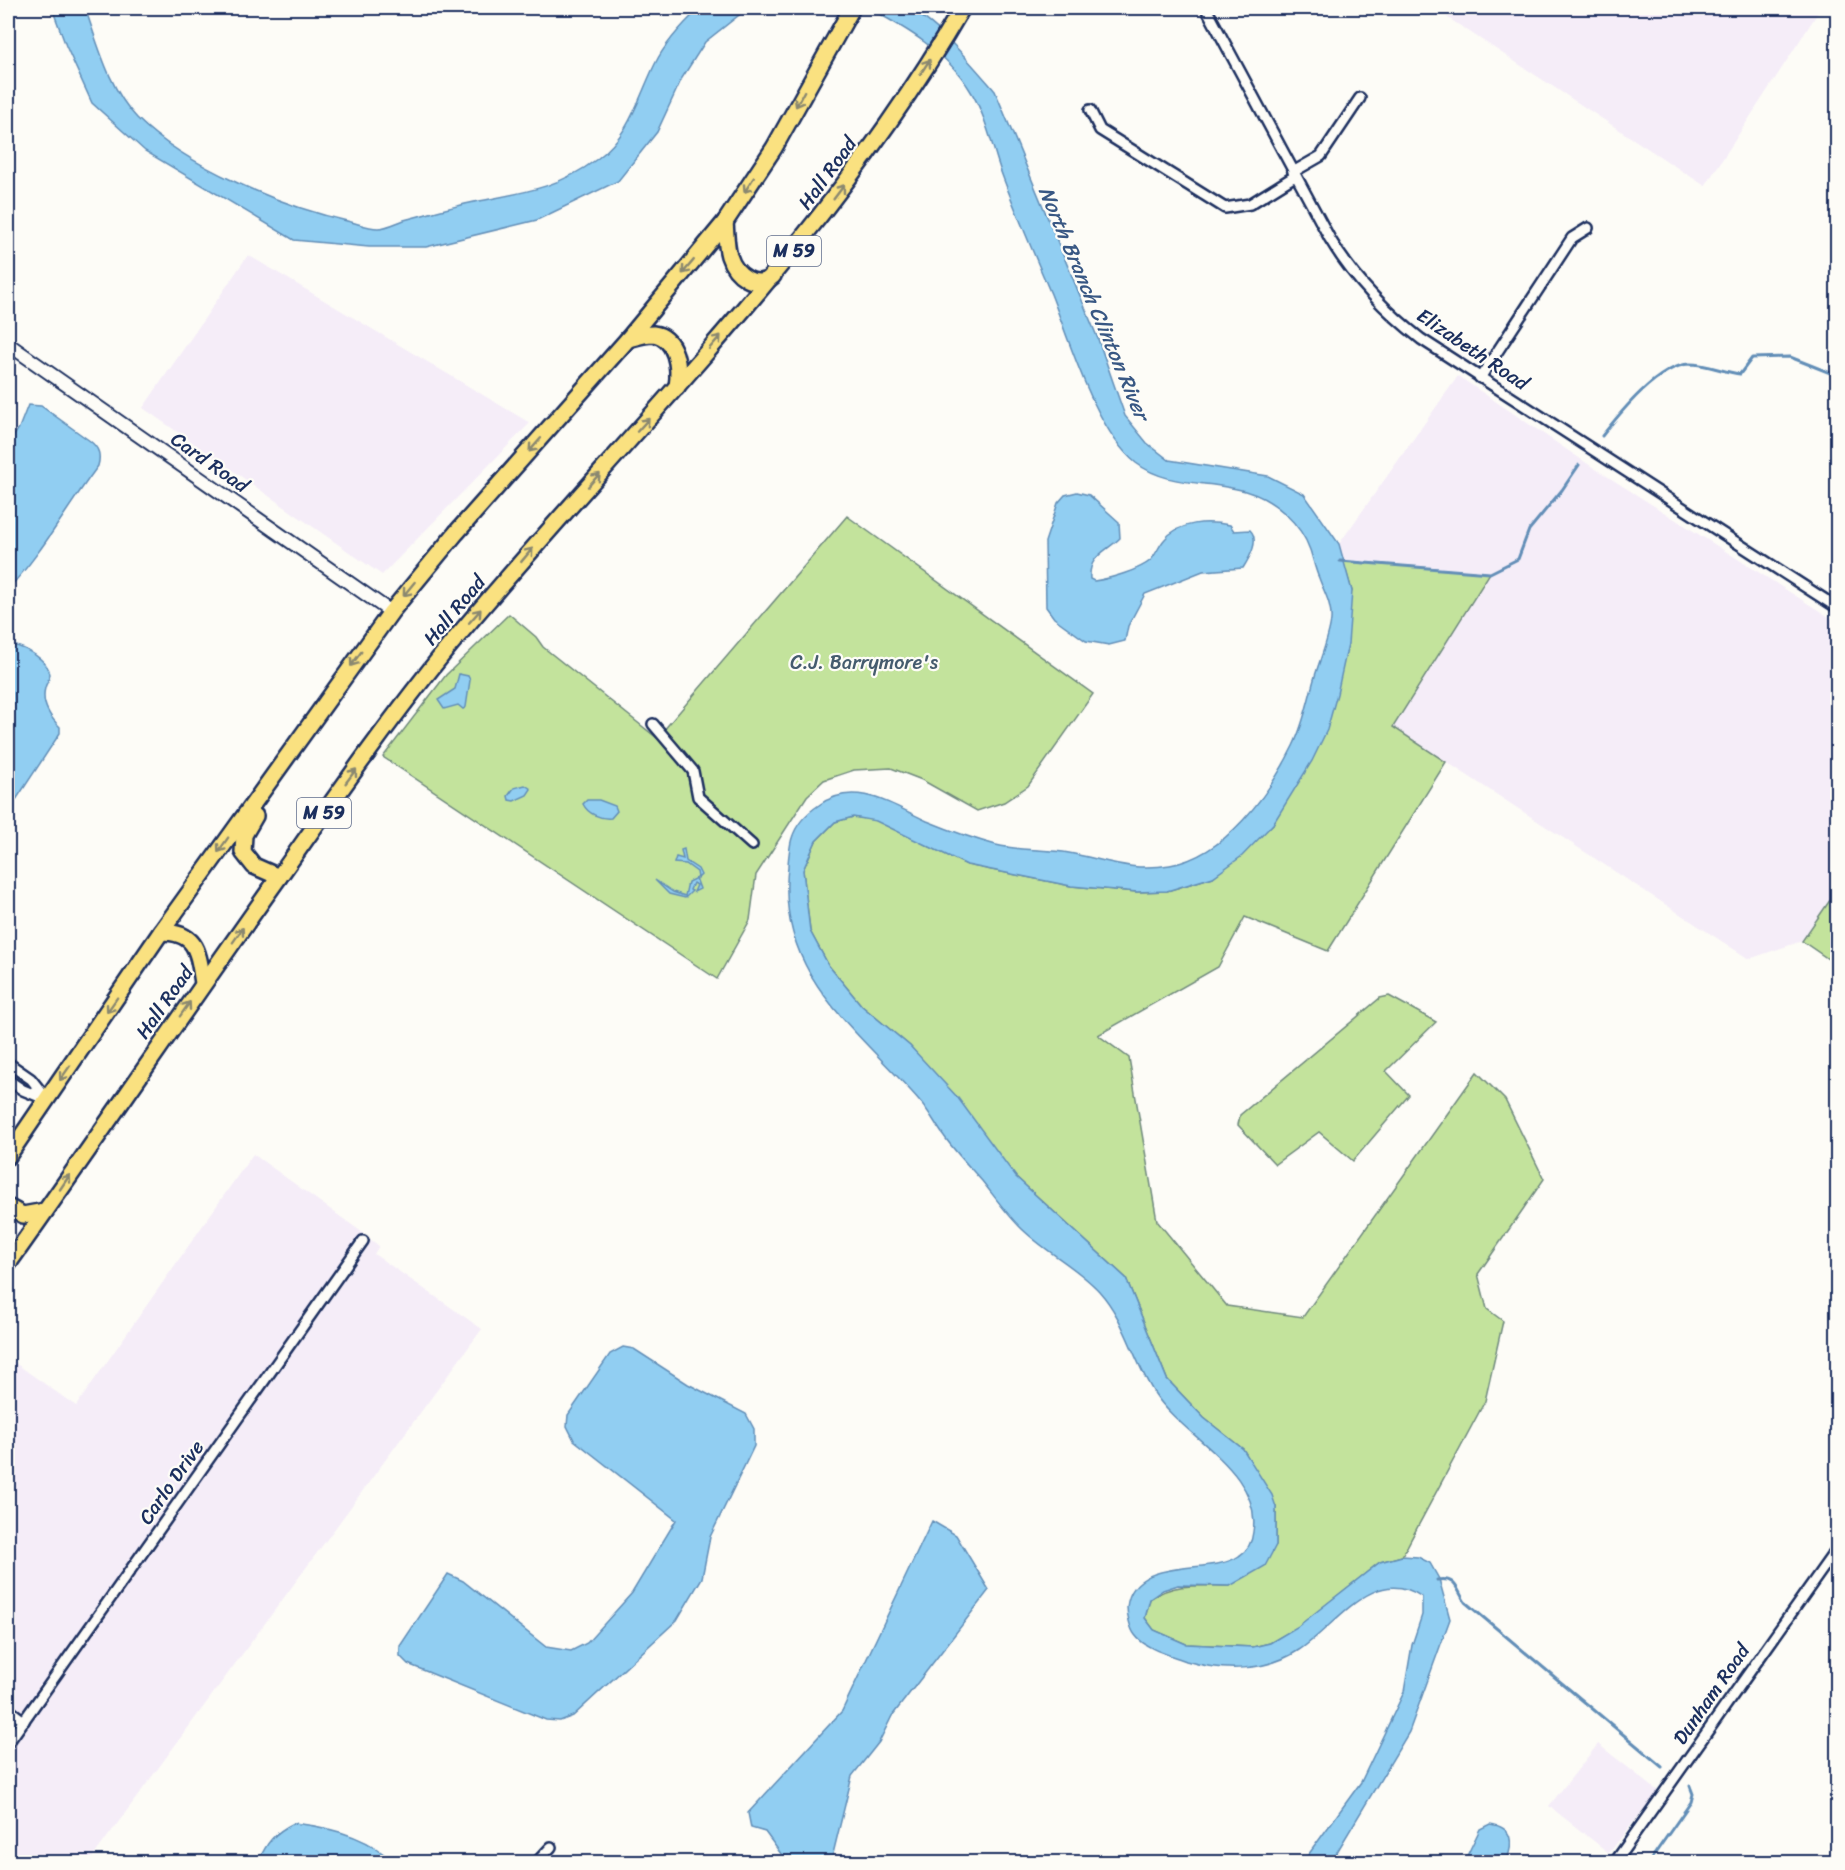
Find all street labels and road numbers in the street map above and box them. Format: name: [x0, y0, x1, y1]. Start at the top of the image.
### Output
street label: Hall Road: [789, 128, 867, 217]
road number: M 59: [767, 236, 821, 266]
street label: Elizabeth Road: [1409, 299, 1537, 401]
street label: Card Road: [163, 422, 258, 503]
street label: Hall Road: [414, 566, 496, 654]
road number: M 59: [297, 798, 351, 828]
street label: Hall Road: [126, 957, 204, 1047]
street label: Carlo Drive: [129, 1433, 214, 1532]
street label: Dunham Road: [1663, 1635, 1760, 1752]

